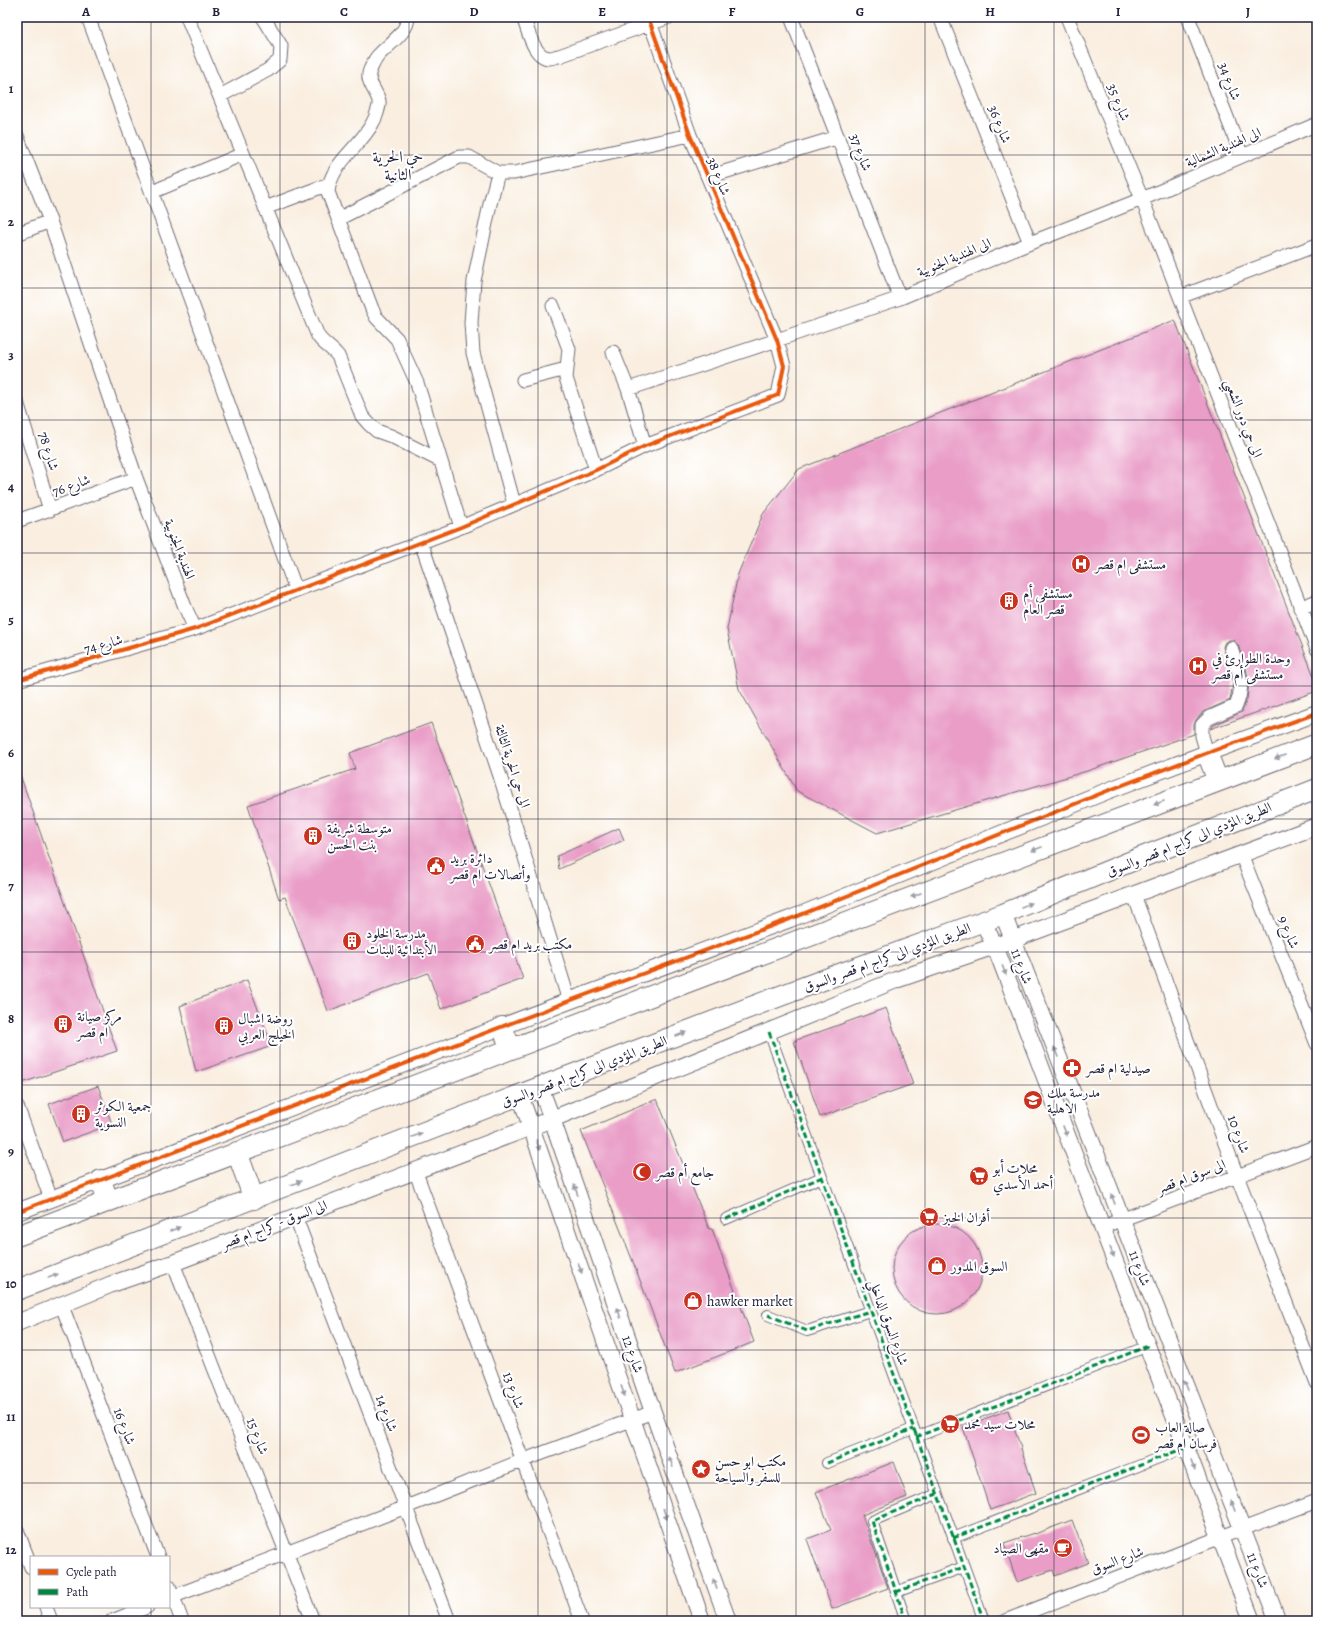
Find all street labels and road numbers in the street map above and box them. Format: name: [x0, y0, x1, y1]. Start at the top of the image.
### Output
street label: شارع 34: [1212, 59, 1245, 104]
street label: شارع 35: [1101, 81, 1135, 125]
street label: شارع 36: [981, 102, 1016, 147]
street label: الى الهندية الشمالية: [1182, 123, 1264, 172]
street label: شارع 37: [843, 131, 876, 174]
street label: شارع 38: [700, 154, 735, 199]
street label: الى الهندية الجنوبية: [914, 233, 994, 282]
street label: الى حي دور الشعبي: [1217, 376, 1267, 461]
street label: شارع 78: [32, 429, 63, 474]
street label: شارع 76: [49, 470, 94, 503]
street label: الهندية الجنوبية: [159, 517, 200, 582]
street label: شارع 74: [82, 630, 125, 661]
street label: الى حي الحرية الثالثة: [488, 722, 535, 811]
street label: الطريق المؤدي الى كراج ام قصر والسوق: [1104, 798, 1276, 884]
street label: شارع 9: [1272, 913, 1304, 952]
street label: الطريق المؤدي الى كراج ام قصر والسوق: [801, 918, 974, 999]
street label: شارع 11: [1004, 946, 1037, 987]
street label: الطريق المؤدي الى كراج ام قصر والسوق: [498, 1031, 671, 1115]
street label: شارع 10: [1221, 1112, 1254, 1157]
street label: الى سوق ام قصر: [1152, 1155, 1229, 1202]
street label: الى السوق - كراج ام قصر: [217, 1196, 331, 1257]
street label: شارع 11: [1122, 1248, 1155, 1289]
street label: شارع السوق الداخلي: [861, 1276, 913, 1369]
street label: شارع 12: [615, 1333, 648, 1376]
street label: شارع 13: [496, 1369, 529, 1412]
street label: شارع 14: [369, 1392, 402, 1435]
street label: شارع 16: [107, 1405, 140, 1448]
street label: شارع 15: [240, 1415, 273, 1458]
street label: شارع السوق: [1088, 1542, 1147, 1581]
street label: شارع 11: [1240, 1550, 1273, 1591]

